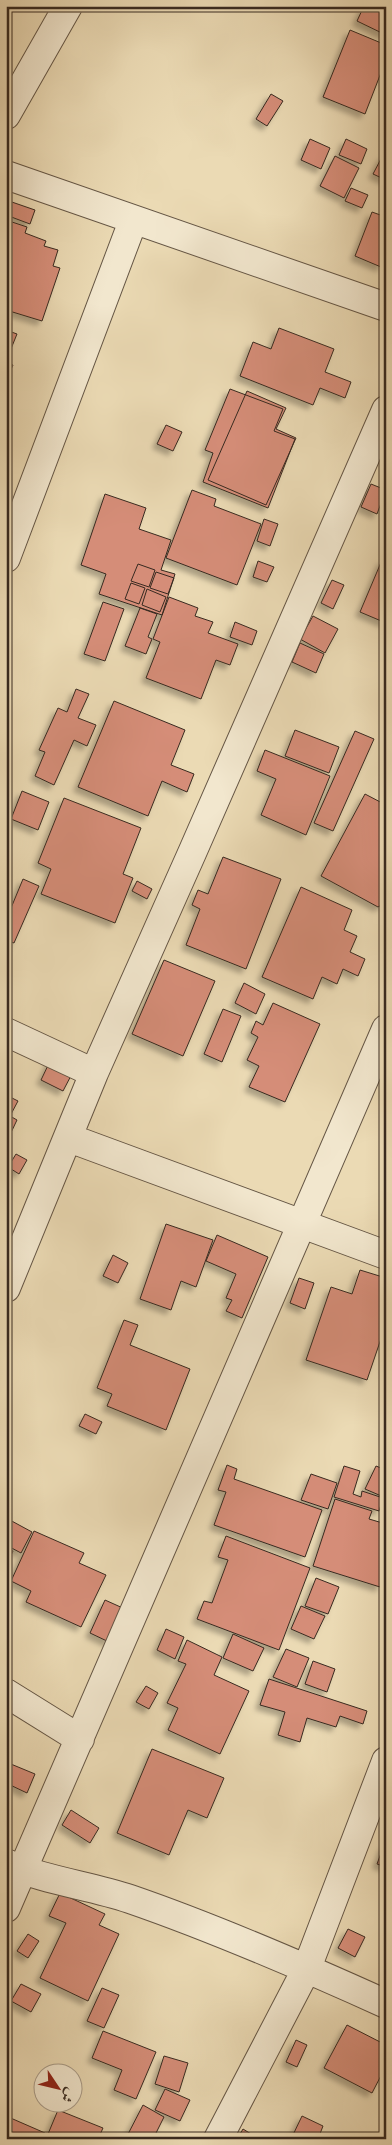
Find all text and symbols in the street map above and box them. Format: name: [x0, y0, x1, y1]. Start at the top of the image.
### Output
north arrow: [32, 2062, 82, 2112]
text: ش: [57, 2085, 79, 2106]

